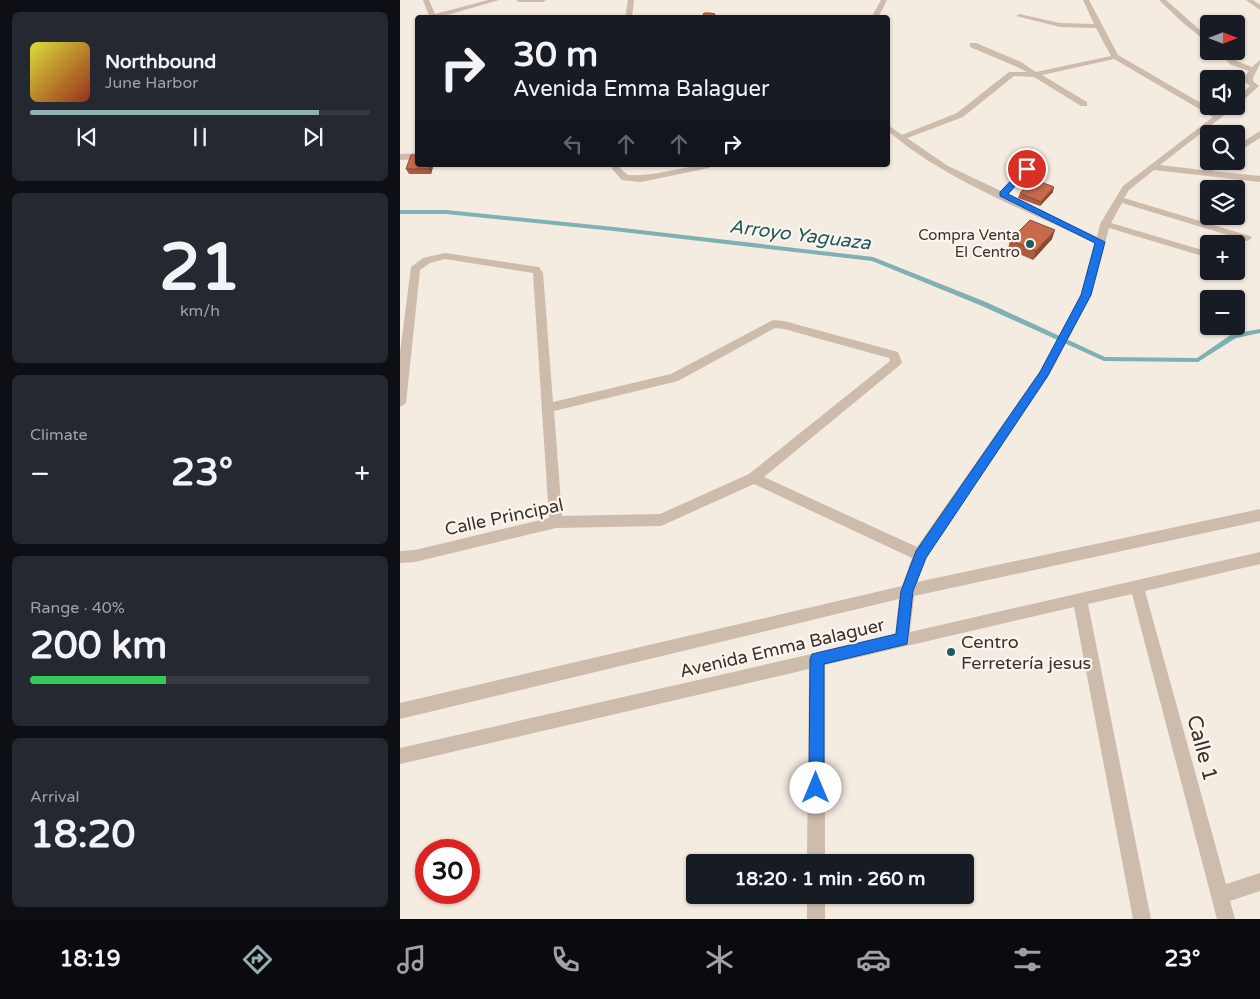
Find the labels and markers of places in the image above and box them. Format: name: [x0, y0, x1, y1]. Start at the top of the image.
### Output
pin: [1006, 148, 1048, 190]
place label: Compra Venta El Centro: [918, 226, 1020, 261]
marker: Compra Venta El Centro: [1024, 238, 1036, 250]
place label: Centro Ferretería jesus: [961, 631, 1091, 674]
marker: Centro Ferretería jesus: [945, 646, 957, 658]

